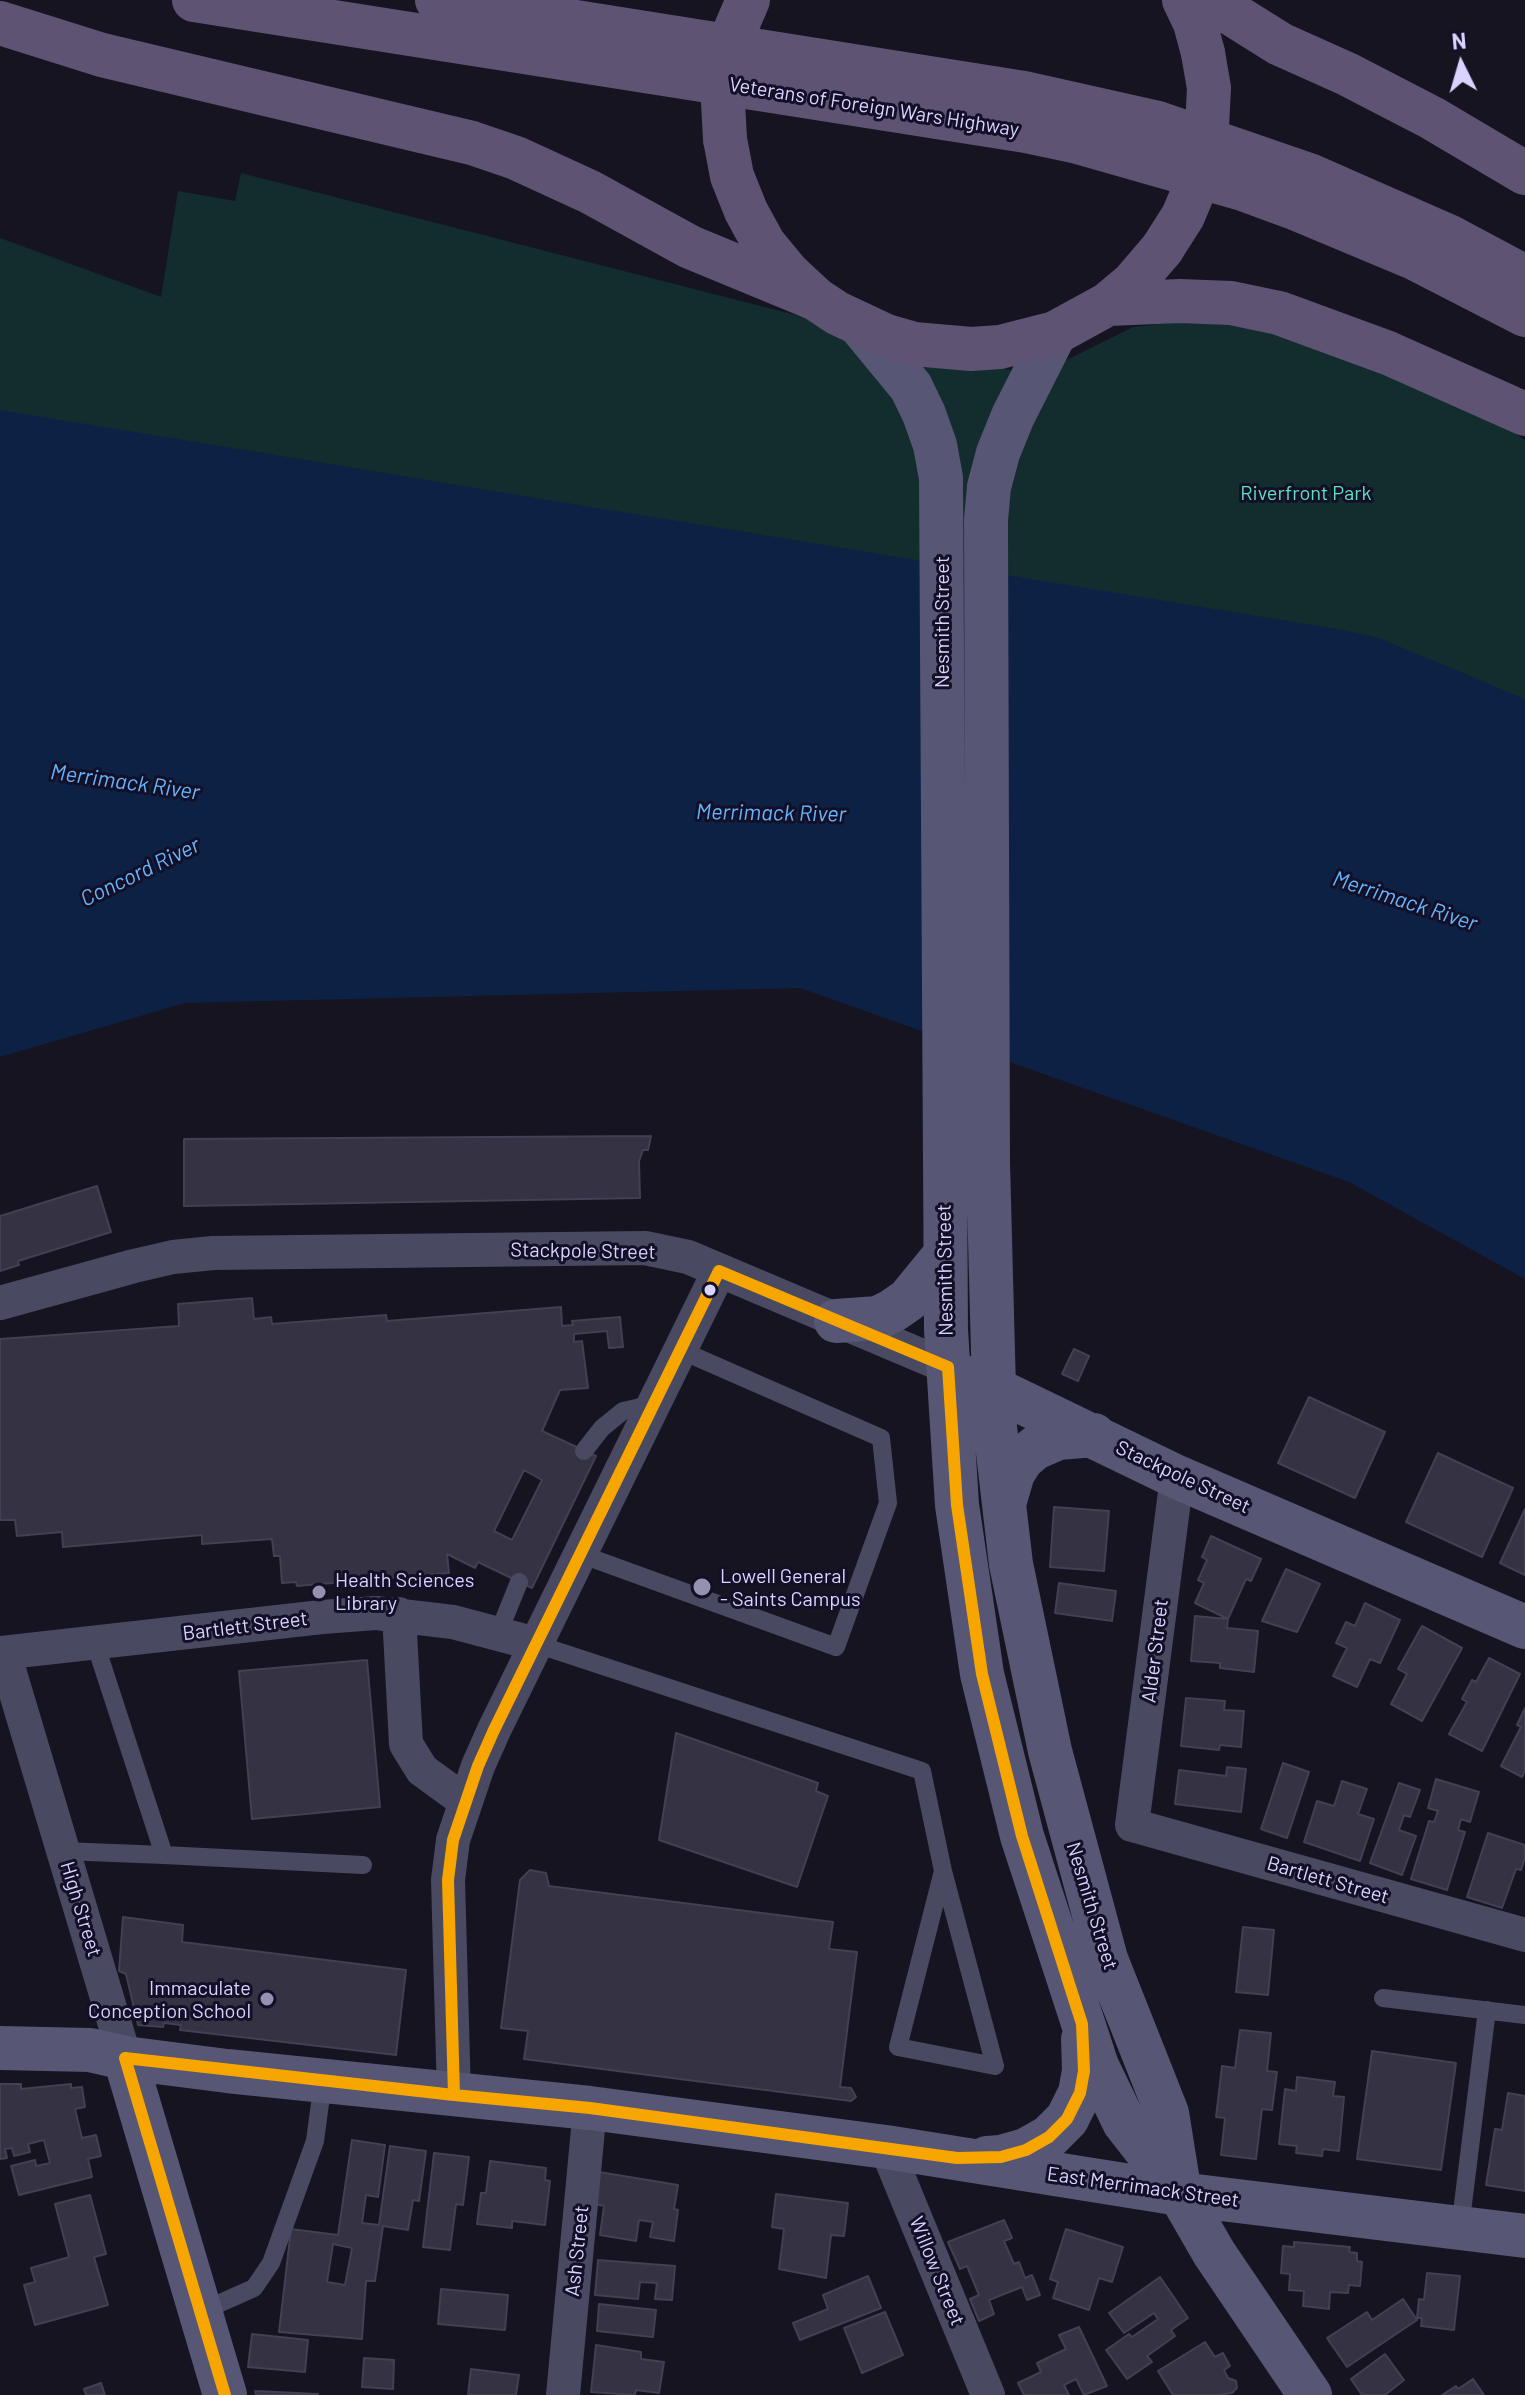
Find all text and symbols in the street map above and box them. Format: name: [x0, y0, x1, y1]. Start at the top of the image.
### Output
north arrow: [1421, 24, 1501, 104]
text: N: [1450, 27, 1467, 54]
street label: Veterans of Foreign Wars Highway: [727, 72, 1021, 142]
park label: Riverfront Park: [1240, 481, 1372, 505]
street label: Nesmith Street: [930, 556, 954, 688]
water label: Merrimack River: [49, 758, 201, 806]
water label: Merrimack River: [696, 798, 846, 828]
water label: Concord River: [76, 832, 204, 912]
water label: Merrimack River: [1329, 865, 1481, 937]
street label: Nesmith Street: [932, 1204, 958, 1336]
street label: Stackpole Street: [510, 1238, 656, 1264]
unlabelled marker: [702, 1282, 718, 1298]
street label: Stackpole Street: [1112, 1435, 1254, 1519]
place label: Lowell General - Saints Campus: [720, 1564, 861, 1611]
place label: Health Sciences Library: [335, 1568, 474, 1615]
marker: Lowell General - Saints Campus: [691, 1576, 713, 1598]
marker: Health Sciences Library: [310, 1583, 328, 1601]
street label: Alder Street: [1137, 1598, 1173, 1704]
street label: Bartlett Street: [181, 1606, 309, 1646]
street label: Nesmith Street: [1061, 1839, 1123, 1973]
street label: Bartlett Street: [1264, 1851, 1392, 1909]
street label: High Street: [55, 1859, 107, 1959]
place label: Immaculate Conception School: [88, 1976, 251, 2023]
marker: Immaculate Conception School: [258, 1990, 276, 2008]
street label: East Merrimack Street: [1045, 2162, 1241, 2212]
street label: Ash Street: [560, 2204, 594, 2298]
street label: Willow Street: [904, 2213, 970, 2329]

